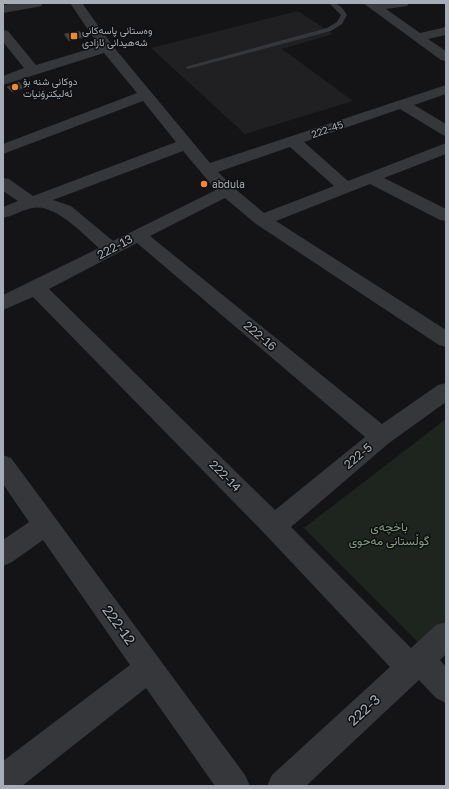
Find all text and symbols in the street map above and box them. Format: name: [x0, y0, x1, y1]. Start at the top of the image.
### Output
place label: وەستانی پاسەکانی شەهیدانی ئازادی: [82, 24, 152, 49]
marker: وەستانی پاسەکانی شەهیدانی ئازادی: [69, 31, 79, 41]
place label: دوکانی شنە بۆ ئەلیکترۆنیات: [23, 75, 78, 100]
marker: دوکانی شنە بۆ ئەلیکترۆنیات: [10, 82, 20, 92]
street label: 222-45: [309, 118, 345, 140]
place label: abdula: [212, 178, 245, 190]
marker: abdula: [199, 179, 209, 189]
street label: 222-13: [94, 231, 135, 262]
street label: 222-16: [241, 317, 280, 354]
street label: 222-5: [340, 439, 375, 472]
street label: 222-14: [206, 457, 244, 495]
park label: باخچەی گوڵستانی مەحوی: [349, 519, 429, 549]
street label: 222-12: [99, 602, 139, 648]
street label: 222-3: [344, 691, 383, 729]

